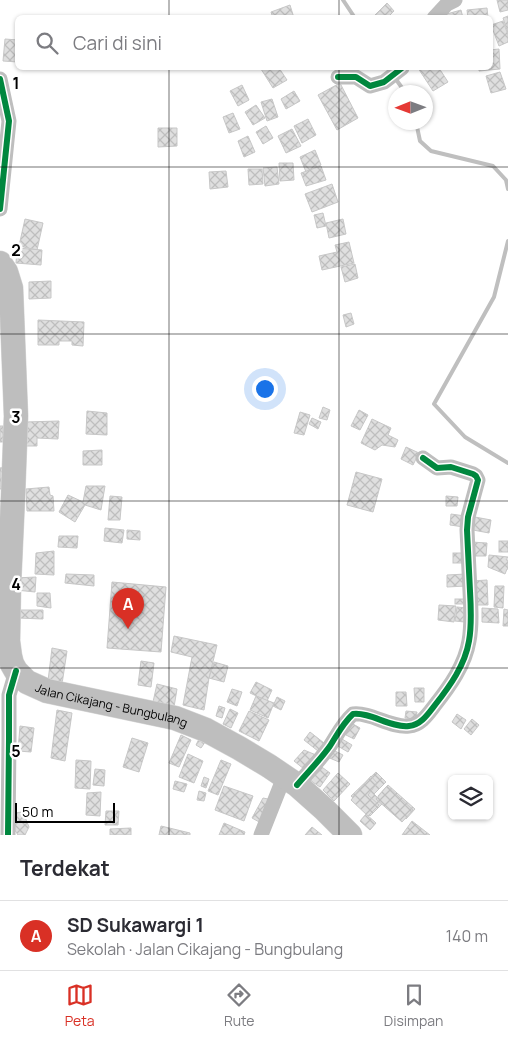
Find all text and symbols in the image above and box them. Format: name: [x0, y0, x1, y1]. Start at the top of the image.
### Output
search box: [15, 15, 493, 70]
icon: search: [33, 29, 61, 57]
text: Cari di sini: [73, 30, 162, 56]
text: 1: [12, 72, 20, 94]
north arrow: [388, 85, 433, 130]
text: 2: [11, 239, 21, 261]
your location: [252, 376, 278, 402]
text: 3: [11, 406, 21, 428]
text: 4: [11, 573, 21, 595]
pin: A: [112, 588, 144, 629]
street label: Jalan Cikajang - Bungbulang: [33, 678, 191, 731]
text: 5: [11, 740, 21, 762]
map controls: [448, 775, 493, 820]
button: layers: [448, 775, 493, 820]
scale bar: [15, 800, 115, 823]
text: 50 m: [22, 802, 53, 821]
text: Terdekat: [20, 854, 110, 882]
text: SD Sukawargi 1: [67, 912, 204, 938]
text: A: [31, 925, 41, 947]
text: 140 m: [446, 925, 488, 947]
text: Sekolah · Jalan Cikajang - Bungbulang: [67, 938, 343, 960]
tab: Peta: [65, 981, 95, 1030]
tab: Rute: [224, 981, 255, 1030]
tab: Disimpan: [384, 981, 443, 1030]

